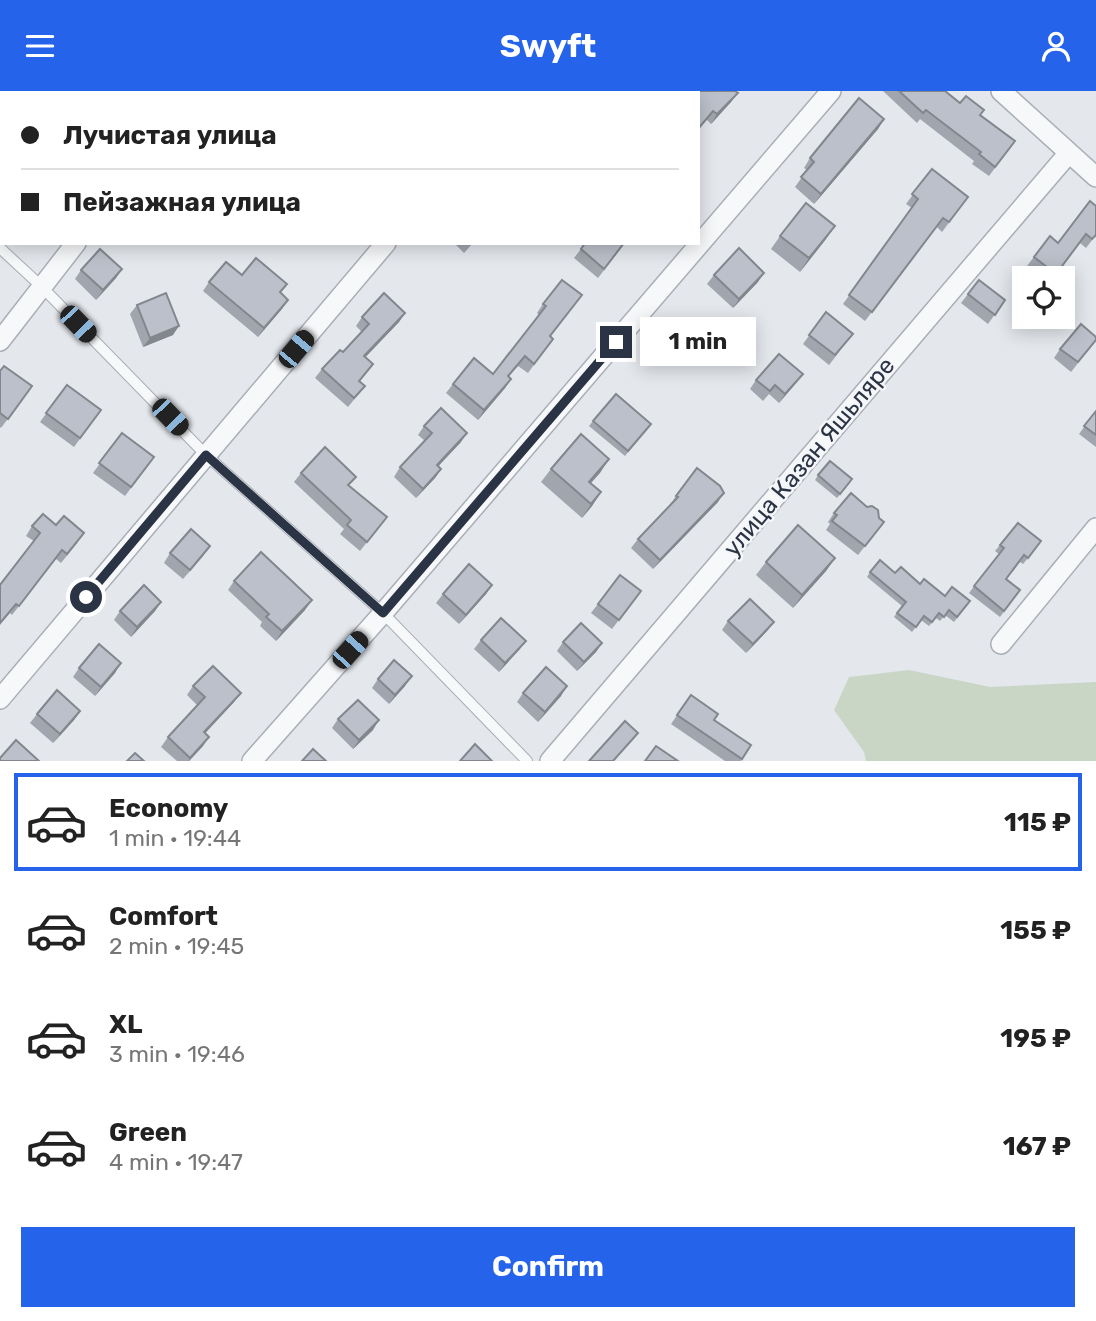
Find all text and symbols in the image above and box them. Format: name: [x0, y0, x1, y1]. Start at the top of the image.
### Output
icon: menu: [21, 27, 59, 65]
text: Swyft: [500, 27, 596, 65]
icon: person: [1037, 27, 1075, 65]
text: Лучистая улица: [63, 120, 276, 151]
text: Пейзажная улица: [63, 187, 301, 218]
map controls: [1012, 266, 1075, 329]
button: locate: [1012, 266, 1075, 329]
car: [56, 302, 101, 346]
callout: 1 min: [640, 317, 756, 367]
car: [275, 326, 318, 372]
route end: [600, 326, 632, 358]
text: 1 min: [669, 327, 727, 355]
street label: улица Казан Яшьляре: [718, 352, 900, 562]
car: [148, 395, 193, 439]
route start: [70, 581, 102, 613]
car: [329, 627, 372, 673]
icon: car: [25, 791, 88, 854]
text: Economy: [109, 793, 228, 824]
text: 115 ₽: [1004, 807, 1071, 838]
text: 1 min · 19:44: [109, 824, 241, 852]
icon: car: [25, 899, 88, 962]
text: Comfort: [109, 901, 218, 932]
text: 155 ₽: [1000, 915, 1071, 946]
text: 2 min · 19:45: [109, 932, 244, 960]
icon: car: [25, 1007, 88, 1070]
text: XL: [109, 1009, 142, 1040]
text: 195 ₽: [1000, 1023, 1071, 1054]
text: 3 min · 19:46: [109, 1040, 245, 1068]
icon: car: [25, 1115, 88, 1178]
text: Green: [109, 1117, 187, 1148]
text: 167 ₽: [1003, 1131, 1071, 1162]
text: 4 min · 19:47: [109, 1148, 243, 1176]
button: Confirm: [21, 1227, 1075, 1307]

